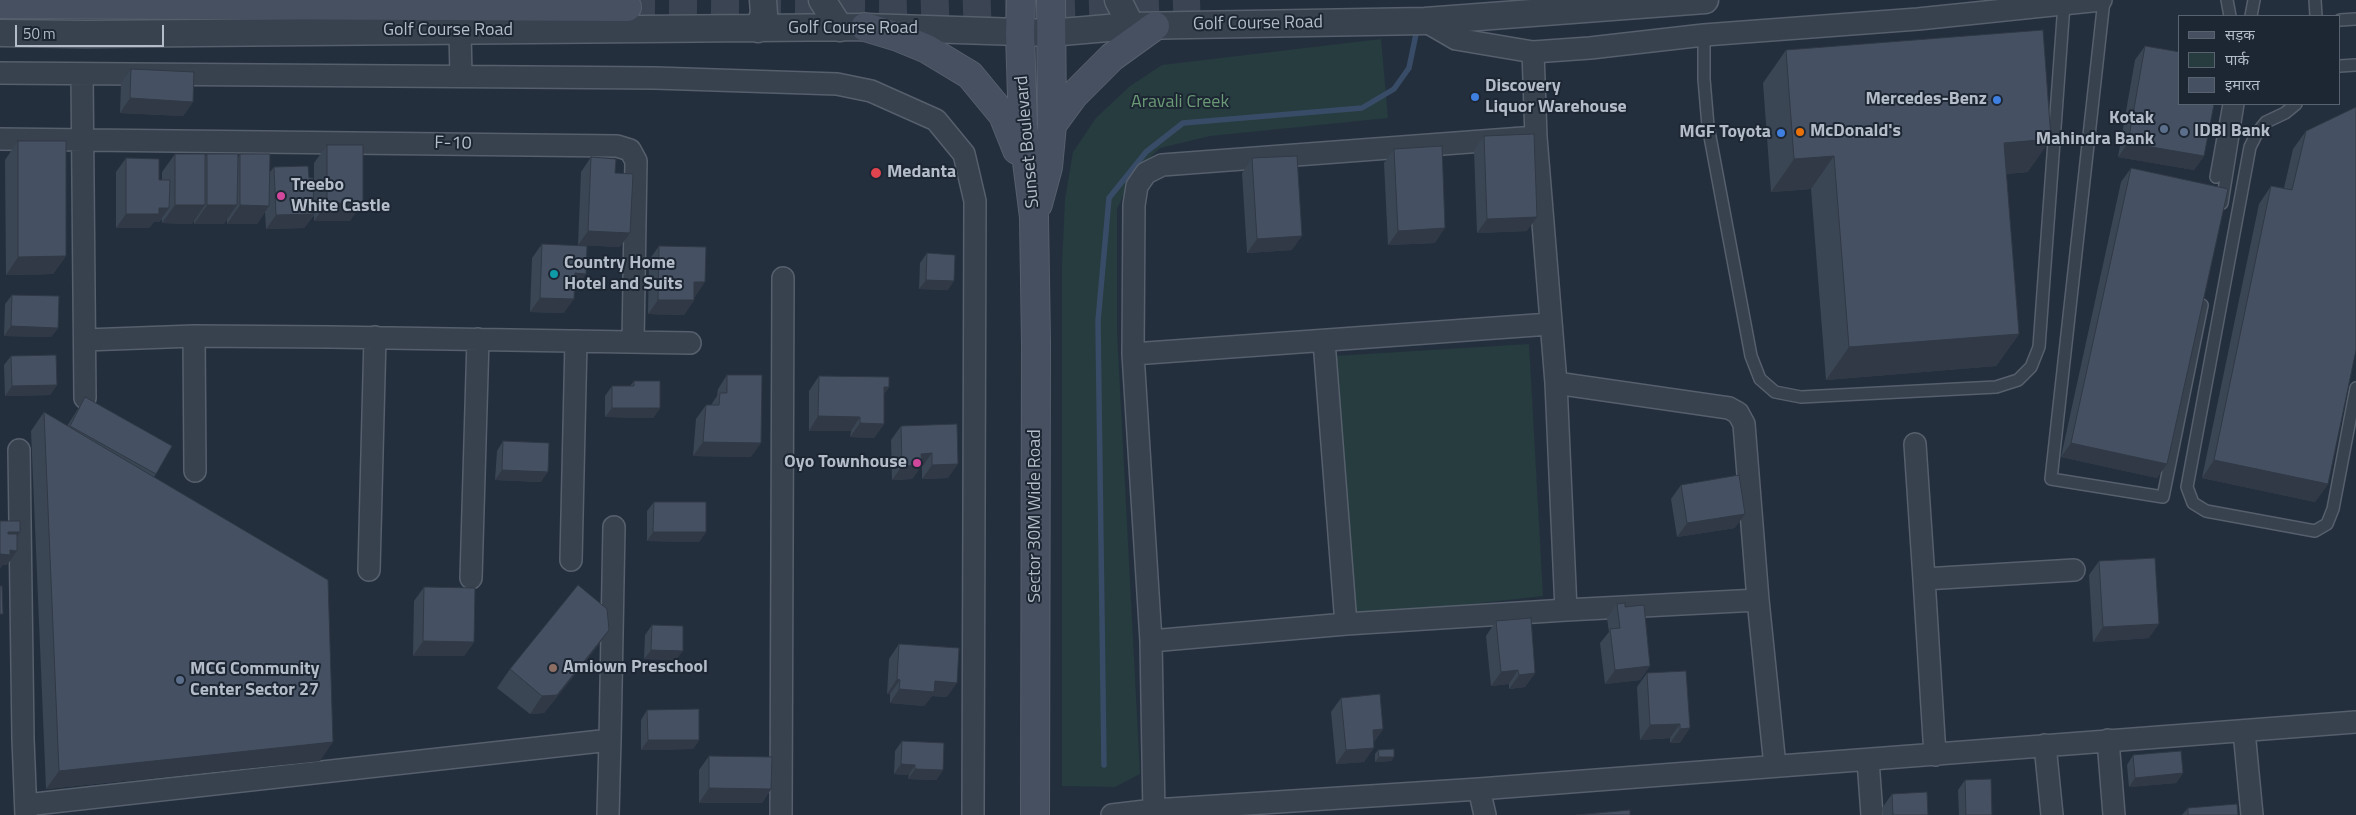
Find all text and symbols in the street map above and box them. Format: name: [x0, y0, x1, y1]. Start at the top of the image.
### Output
street label: Golf Course Road: [1193, 12, 1323, 36]
scale bar: [18, 15, 166, 47]
legend: [2178, 15, 2341, 105]
street label: Golf Course Road: [788, 18, 918, 40]
street label: Golf Course Road: [383, 20, 513, 42]
text: 50 m: [23, 22, 56, 45]
text: सड़क: [2225, 23, 2255, 46]
text: पार्क: [2225, 48, 2249, 71]
text: इमारत: [2225, 73, 2260, 96]
street label: Sunset Boulevard: [1011, 75, 1045, 209]
place label: Discovery Liquor Warehouse: [1485, 76, 1627, 118]
place label: Mercedes-Benz: [1865, 89, 1987, 111]
marker: Discovery Liquor Warehouse: [1469, 91, 1481, 103]
park label: Aravali Creek: [1131, 92, 1229, 114]
marker: Mercedes-Benz: [1991, 94, 2003, 106]
place label: Kotak Mahindra Bank: [2036, 108, 2154, 150]
place label: McDonald's: [1810, 121, 1901, 143]
place label: IDBI Bank: [2194, 121, 2270, 143]
place label: MGF Toyota: [1679, 122, 1771, 144]
marker: Kotak Mahindra Bank: [2158, 123, 2170, 135]
marker: McDonald's: [1794, 126, 1806, 138]
marker: IDBI Bank: [2178, 126, 2190, 138]
marker: MGF Toyota: [1775, 127, 1787, 139]
street label: F-10: [434, 133, 472, 155]
place label: Medanta: [887, 162, 956, 184]
marker: Medanta: [869, 166, 883, 180]
place label: Treebo White Castle: [291, 175, 390, 218]
marker: Treebo White Castle: [275, 190, 287, 202]
place label: Country Home Hotel and Suits: [564, 253, 683, 296]
marker: Country Home Hotel and Suits: [548, 268, 560, 280]
street label: Sector 30M Wide Road: [1025, 429, 1047, 603]
place label: Oyo Townhouse: [784, 452, 907, 474]
marker: Oyo Townhouse: [911, 457, 923, 469]
place label: Amiown Preschool: [563, 657, 708, 679]
place label: MCG Community Center Sector 27: [190, 659, 320, 702]
marker: Amiown Preschool: [547, 662, 559, 674]
marker: MCG Community Center Sector 27: [174, 674, 186, 686]

